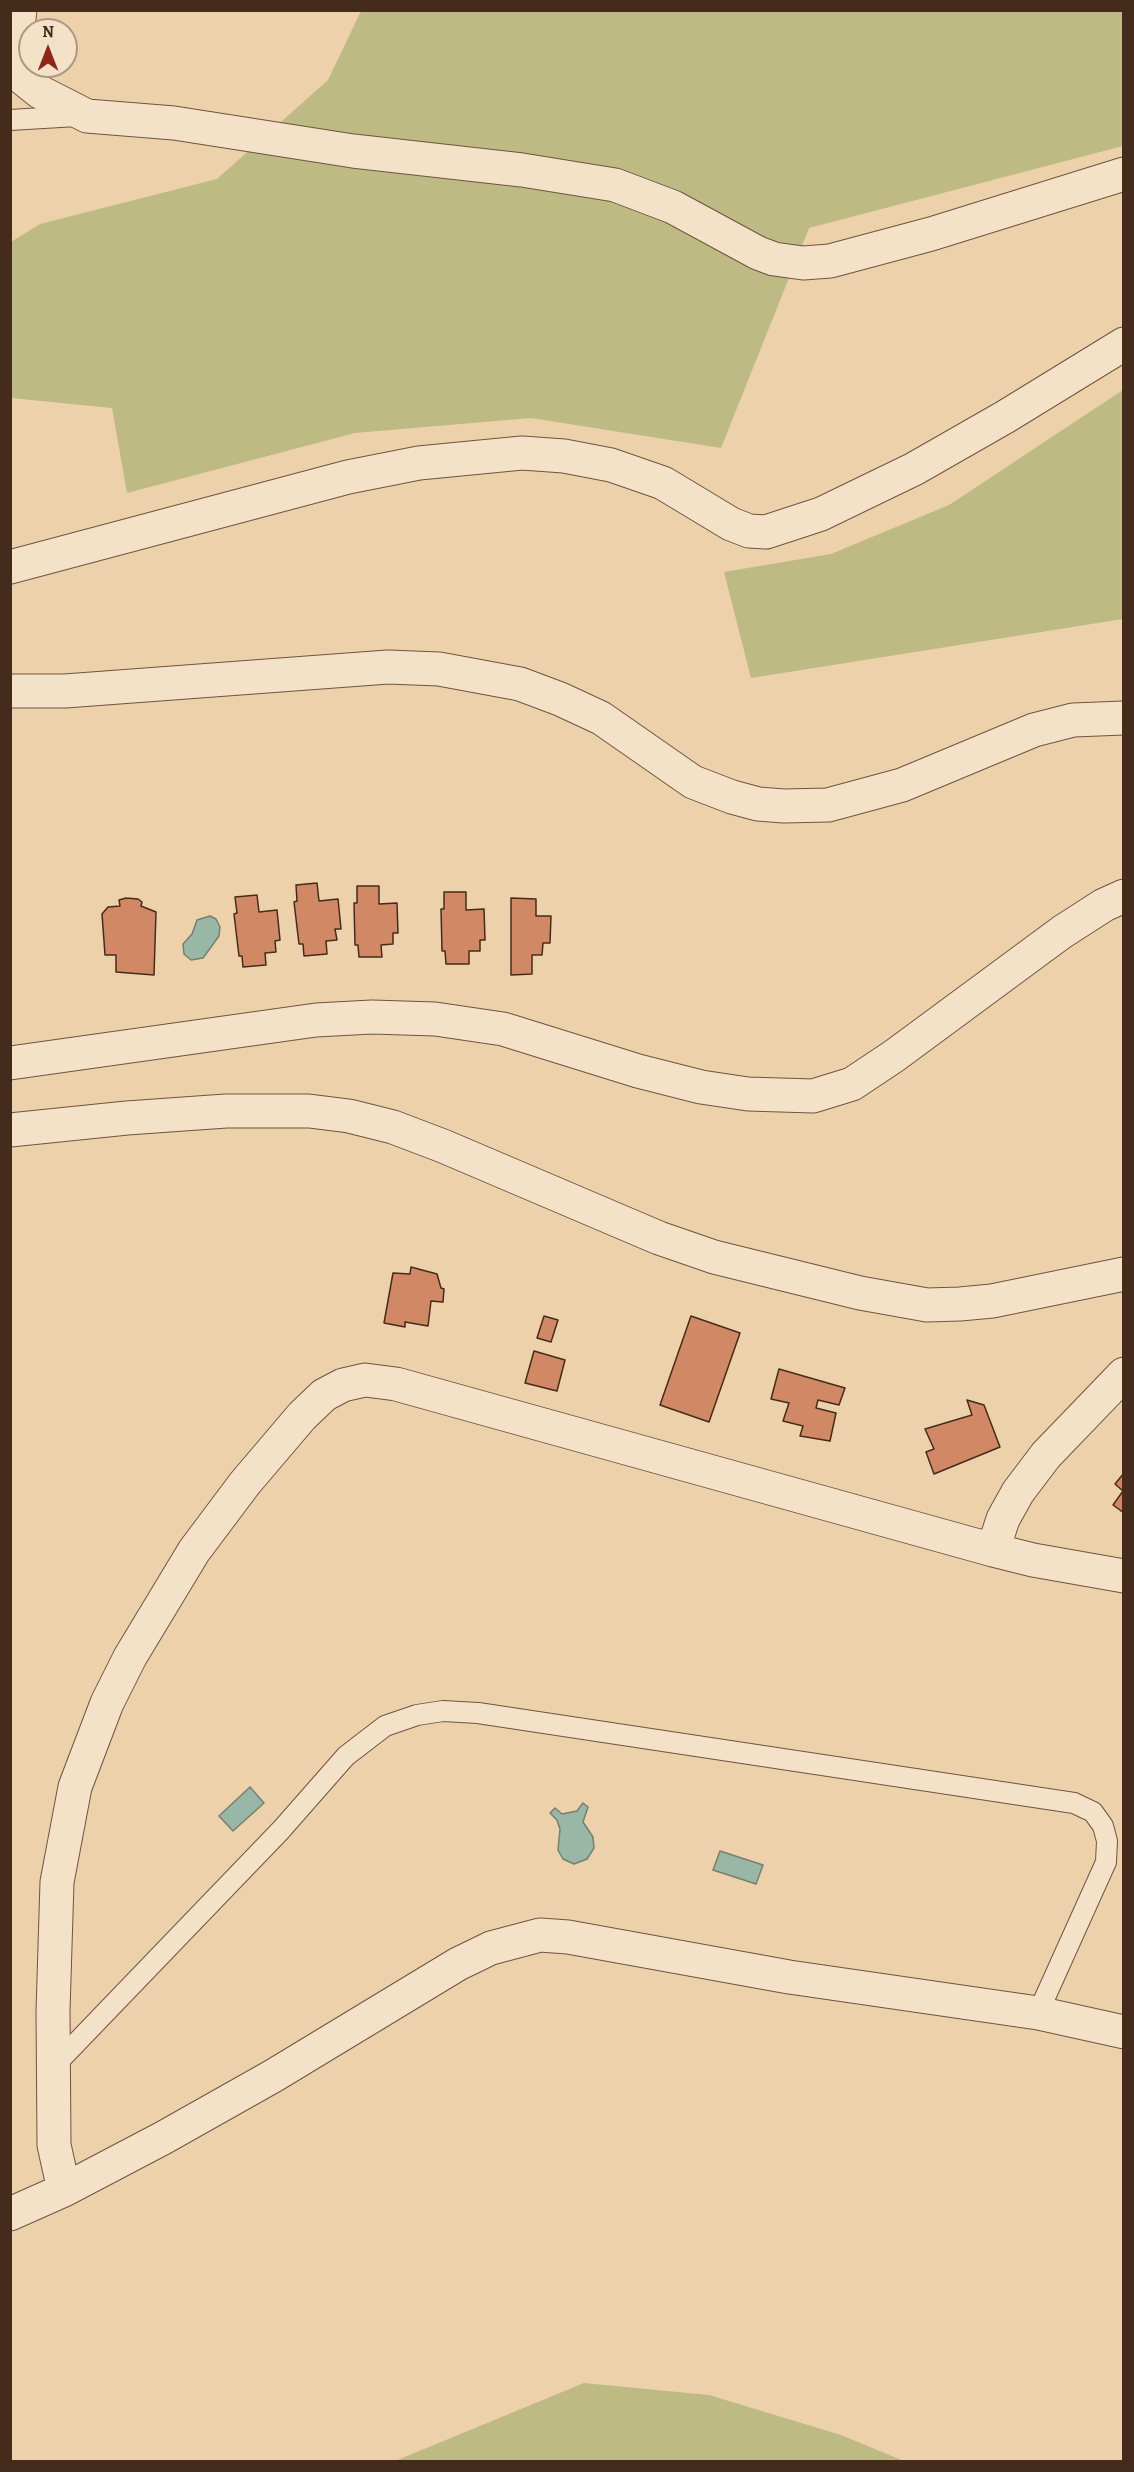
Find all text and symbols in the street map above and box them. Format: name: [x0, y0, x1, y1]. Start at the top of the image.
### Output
north arrow: [18, 18, 78, 78]
text: N: [42, 21, 54, 43]

